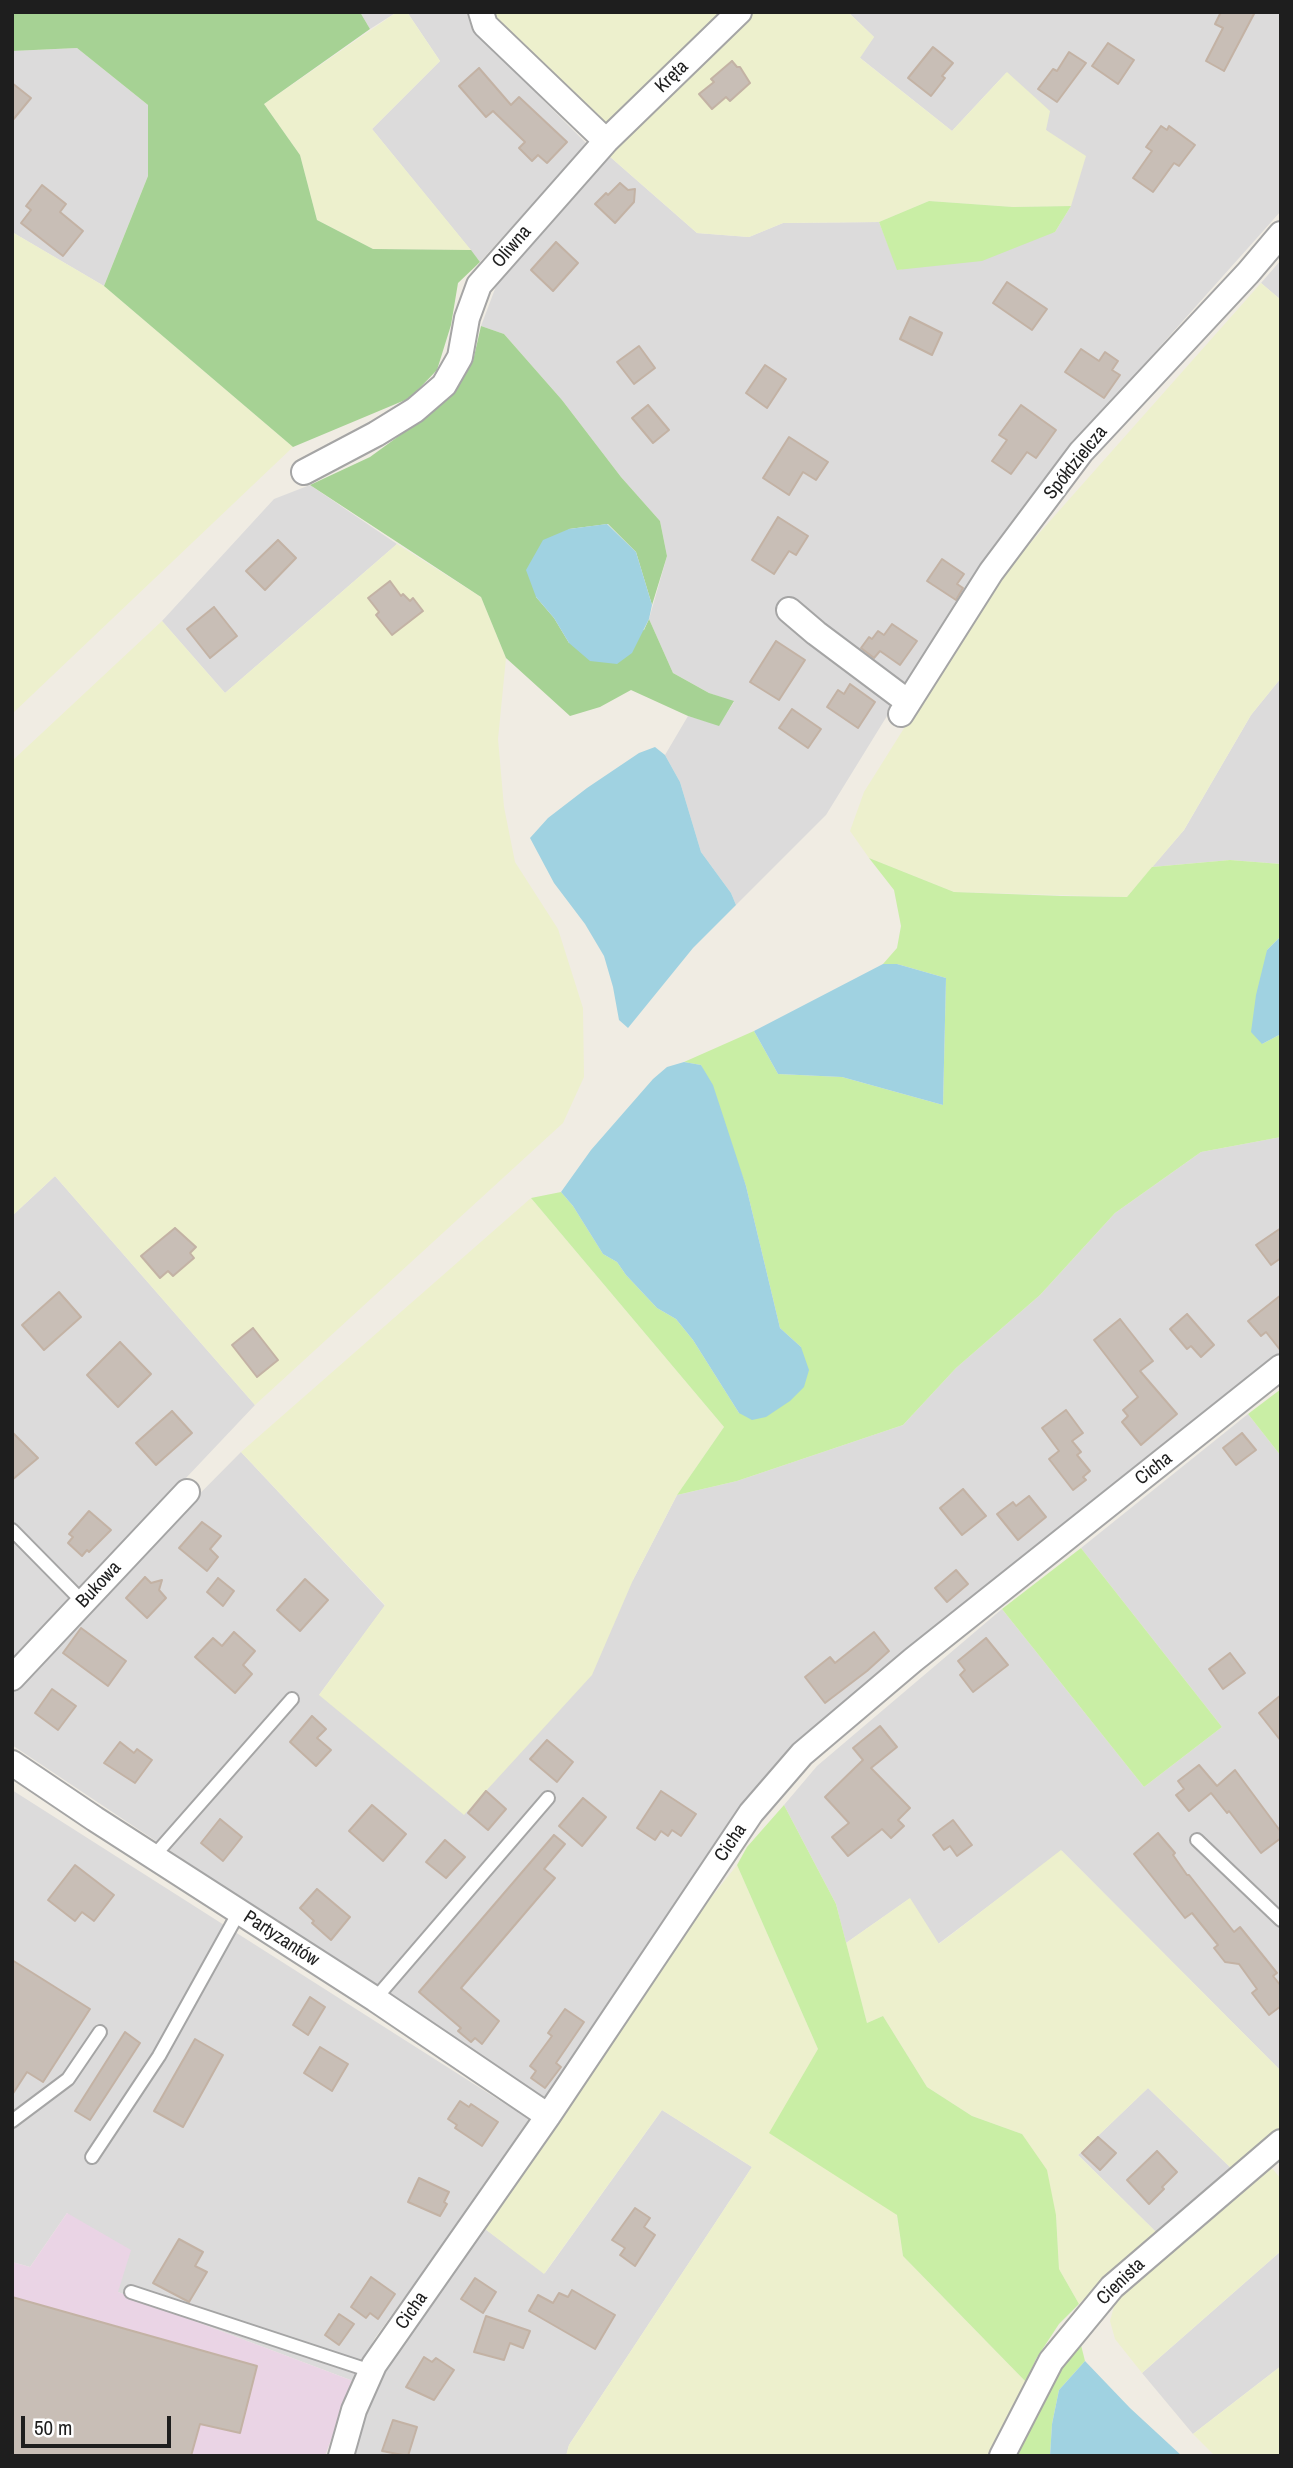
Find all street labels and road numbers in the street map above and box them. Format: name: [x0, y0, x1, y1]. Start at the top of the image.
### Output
street label: Kręta: [651, 56, 693, 98]
street label: Oliwna: [487, 221, 537, 273]
street label: Spółdzielcza: [1039, 422, 1113, 504]
street label: Cicha: [1131, 1447, 1177, 1491]
street label: Bukowa: [72, 1557, 126, 1613]
street label: Cicha: [710, 1820, 752, 1866]
street label: Partyzantów: [239, 1906, 323, 1972]
street label: Cienista: [1092, 2254, 1150, 2310]
street label: Cicha: [391, 2288, 433, 2334]

